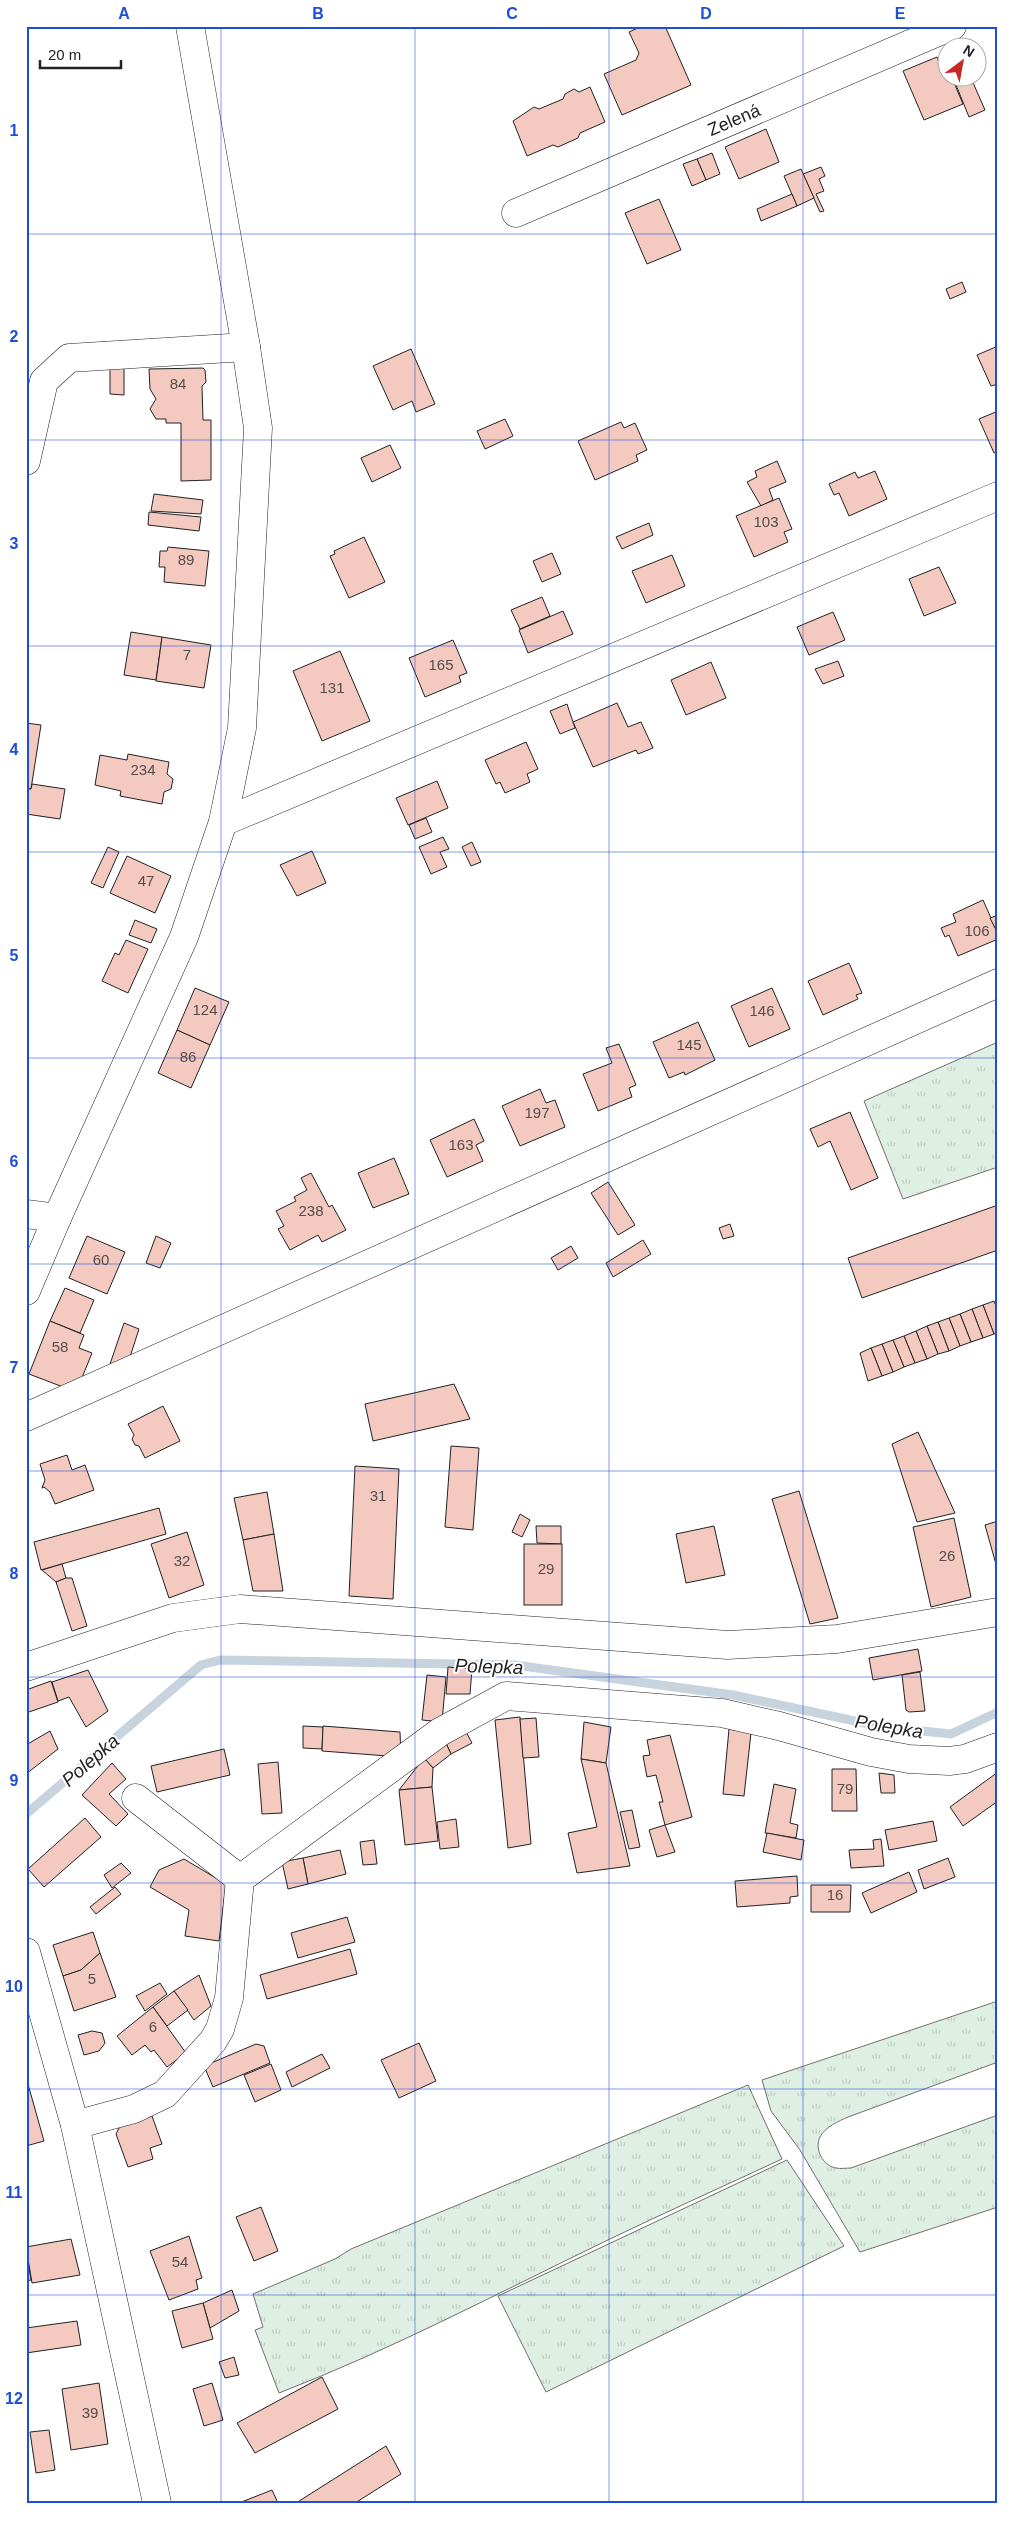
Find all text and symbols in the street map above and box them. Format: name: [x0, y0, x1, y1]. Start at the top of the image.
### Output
text: A: [118, 5, 130, 22]
text: B: [312, 5, 324, 22]
text: C: [506, 5, 518, 22]
text: D: [700, 5, 712, 22]
text: E: [895, 5, 906, 22]
scale bar: [40, 38, 121, 70]
north arrow: [936, 38, 986, 88]
text: N: [960, 42, 977, 60]
text: 20 m: [48, 46, 81, 63]
street label: Zelená: [705, 100, 764, 140]
text: 1: [10, 122, 19, 139]
text: 2: [10, 328, 19, 345]
house number: 84: [170, 375, 186, 392]
house number: 103: [753, 513, 779, 530]
text: 3: [10, 535, 19, 552]
house number: 89: [178, 551, 194, 568]
house number: 7: [183, 646, 191, 663]
house number: 165: [428, 656, 454, 673]
house number: 131: [319, 679, 345, 696]
text: 4: [10, 741, 19, 758]
house number: 234: [130, 761, 156, 778]
house number: 47: [138, 872, 154, 889]
house number: 106: [964, 922, 990, 939]
text: 5: [10, 947, 19, 964]
house number: 124: [192, 1001, 218, 1018]
house number: 146: [749, 1002, 775, 1019]
house number: 145: [676, 1036, 702, 1053]
house number: 86: [180, 1048, 196, 1065]
house number: 197: [524, 1104, 550, 1121]
house number: 163: [448, 1136, 474, 1153]
text: 6: [10, 1153, 19, 1170]
house number: 238: [298, 1202, 324, 1219]
house number: 60: [93, 1251, 109, 1268]
house number: 58: [52, 1338, 68, 1355]
text: 7: [10, 1359, 19, 1376]
house number: 31: [370, 1487, 386, 1504]
house number: 26: [939, 1547, 955, 1564]
house number: 32: [174, 1552, 190, 1569]
house number: 29: [538, 1560, 554, 1577]
text: 8: [10, 1565, 19, 1582]
water label: Polepka: [454, 1655, 524, 1678]
water label: Polepka: [853, 1711, 924, 1742]
water label: Polepka: [58, 1730, 123, 1791]
text: 9: [10, 1772, 19, 1789]
house number: 79: [837, 1780, 853, 1797]
house number: 16: [827, 1886, 843, 1903]
house number: 5: [88, 1970, 96, 1987]
text: 10: [5, 1978, 23, 1995]
house number: 6: [149, 2018, 157, 2035]
text: 11: [6, 2184, 23, 2201]
house number: 54: [172, 2253, 188, 2270]
text: 12: [5, 2390, 23, 2407]
house number: 39: [82, 2404, 98, 2421]

